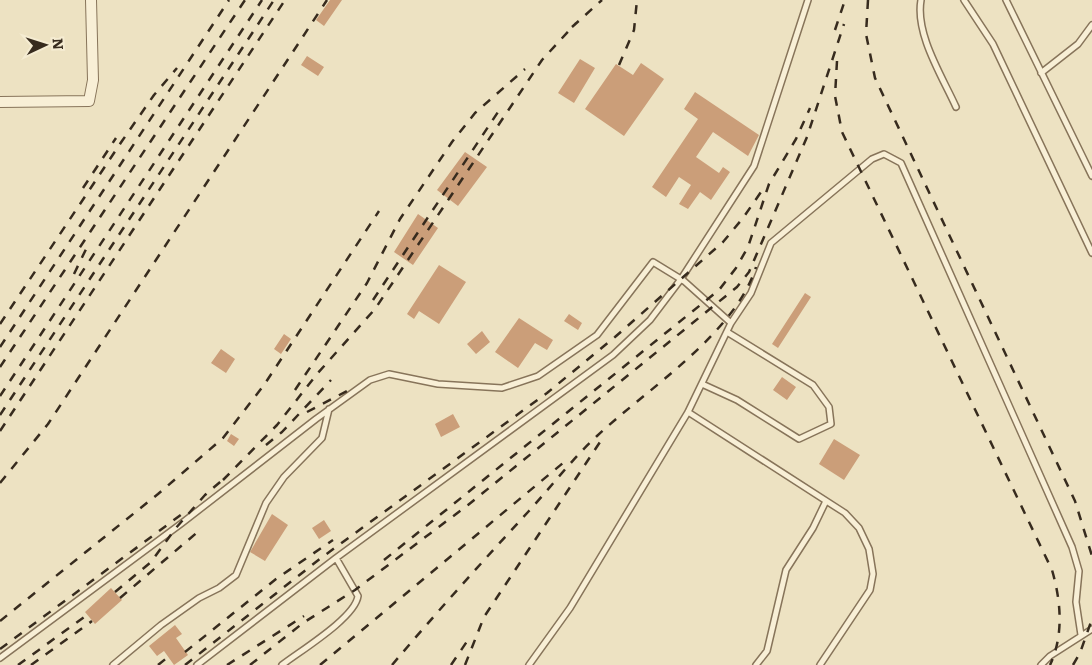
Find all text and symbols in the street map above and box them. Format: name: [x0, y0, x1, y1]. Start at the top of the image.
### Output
north arrow: [20, 20, 70, 70]
text: N: [49, 37, 69, 51]

